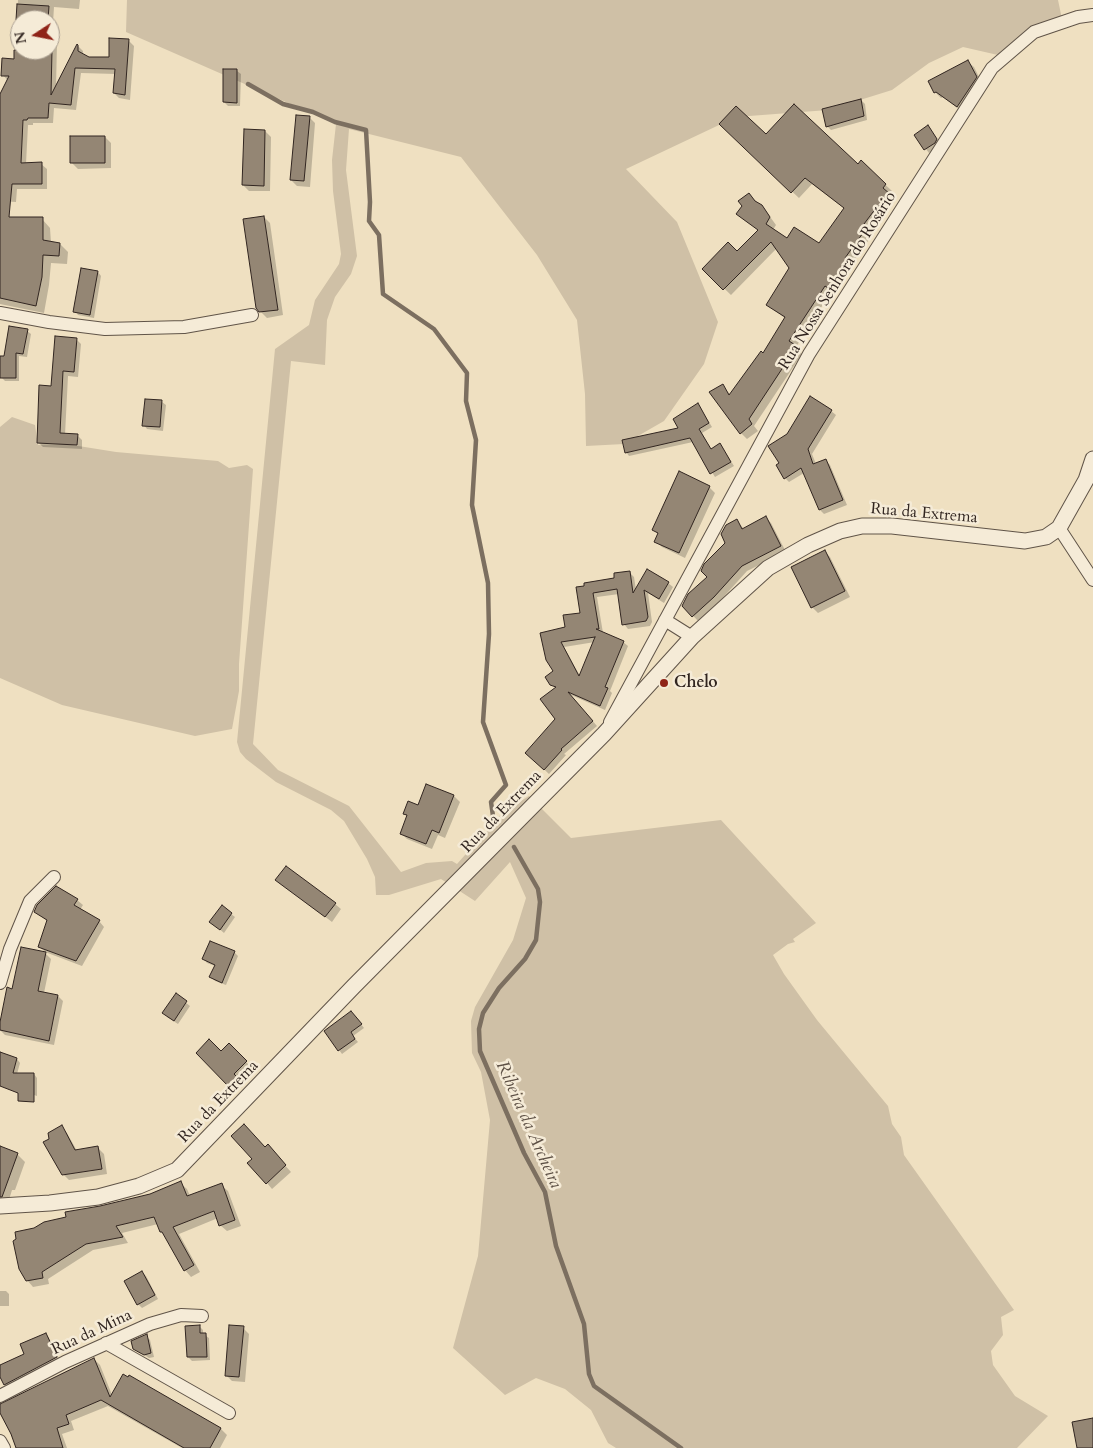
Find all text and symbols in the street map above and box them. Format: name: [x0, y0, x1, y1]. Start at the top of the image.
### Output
north arrow: [10, 10, 60, 60]
text: N: [10, 30, 31, 46]
street label: Rua Nossa Senhora do Rosário: [775, 188, 901, 374]
street label: Rua da Extrema: [870, 500, 978, 528]
place label: Chelo: [674, 673, 718, 693]
marker: Chelo: [658, 677, 670, 689]
street label: Rua da Extrema: [458, 767, 546, 857]
street label: Rua da Extrema: [175, 1057, 263, 1147]
water label: Ribeira da Archeira: [490, 1058, 566, 1192]
street label: Rua da Mina: [49, 1306, 135, 1360]

